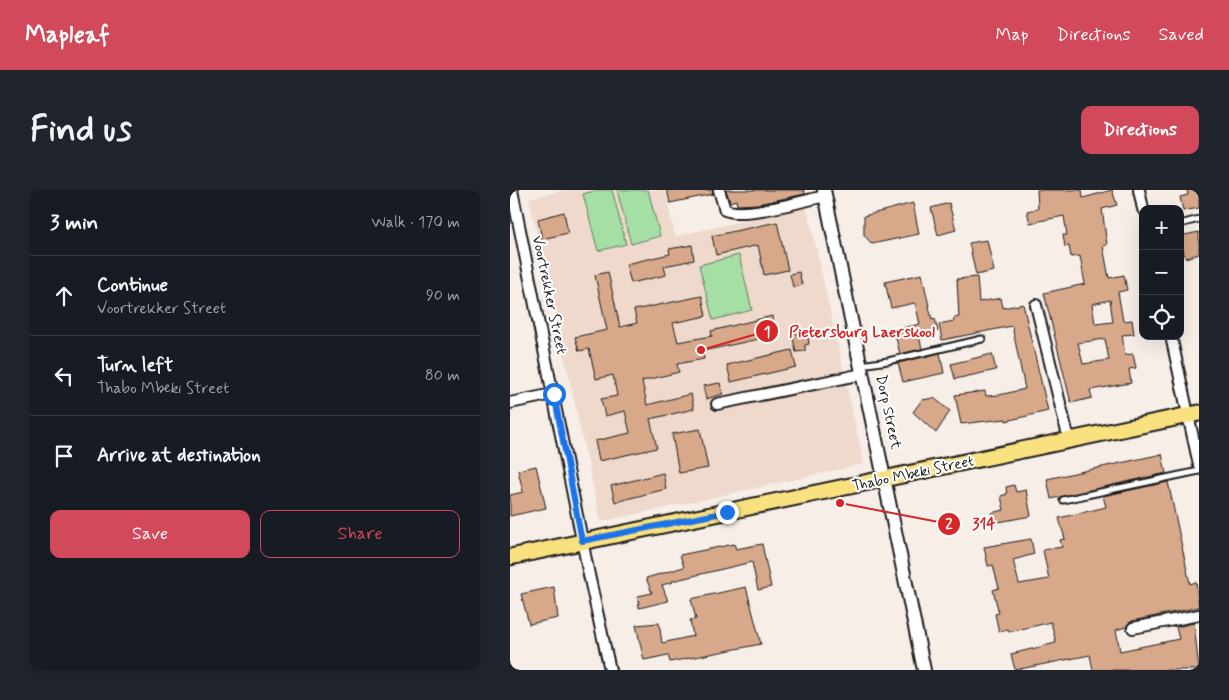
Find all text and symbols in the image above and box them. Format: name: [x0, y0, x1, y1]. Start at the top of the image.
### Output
text: Mapleaf: [25, 20, 110, 51]
text: Map: [996, 23, 1029, 47]
text: Directions: [1057, 23, 1131, 47]
text: Saved: [1159, 23, 1204, 47]
button: Directions: [1081, 106, 1199, 154]
text: Find us: [30, 107, 132, 153]
map controls: [1139, 205, 1184, 340]
button: +: [1139, 205, 1184, 250]
text: 3 min: [50, 209, 98, 237]
text: Walk · 170 m: [371, 212, 460, 233]
street label: Voortrekker Street: [527, 234, 571, 357]
button: −: [1139, 250, 1184, 295]
text: Continue: [97, 273, 168, 298]
icon: ahead: [50, 282, 78, 310]
text: 90 m: [426, 285, 460, 306]
button: locate: [1139, 295, 1184, 340]
text: Voortrekker Street: [97, 298, 226, 319]
callout: Pietersburg Laerskool: [754, 316, 945, 347]
text: Pietersburg Laerskool: [789, 322, 935, 344]
text: 1: [764, 323, 770, 343]
text: Turn left: [97, 353, 173, 378]
icon: left: [50, 362, 78, 390]
text: 80 m: [425, 365, 460, 386]
street label: Dorp Street: [870, 373, 906, 451]
text: Thabo Mbeki Street: [97, 378, 229, 399]
route start: [543, 383, 566, 406]
icon: arrive: [50, 442, 78, 470]
text: Arrive at destination: [97, 443, 261, 468]
street label: Thabo Mbeki Street: [850, 451, 976, 497]
route end: [716, 501, 739, 524]
callout: 314: [937, 508, 1005, 539]
button: Save: [50, 510, 250, 558]
button: Share: [260, 510, 460, 558]
text: 314: [972, 514, 996, 535]
text: 2: [945, 515, 953, 535]

